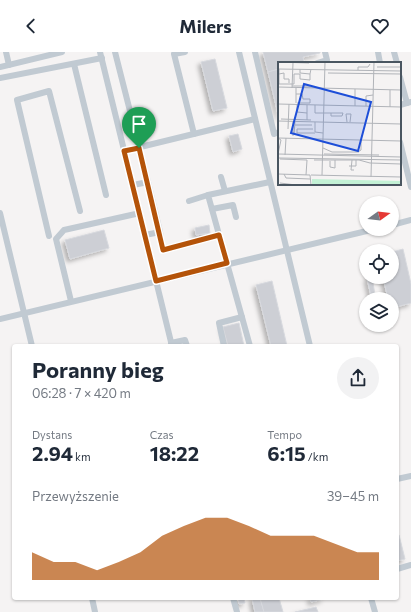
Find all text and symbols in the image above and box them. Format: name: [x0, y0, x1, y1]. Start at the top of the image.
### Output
icon: back: [20, 15, 42, 37]
text: Milers: [179, 15, 232, 37]
icon: heart: [369, 15, 391, 37]
inset map: [278, 62, 401, 185]
pin: [122, 107, 156, 148]
icon: arrive: [128, 113, 150, 135]
north arrow: [359, 196, 399, 236]
map controls: [359, 196, 399, 332]
button: locate: [359, 244, 399, 284]
button: layers: [359, 292, 399, 332]
text: Poranny bieg: [32, 356, 164, 383]
button: share: [337, 357, 379, 399]
text: 06:28 · 7 × 420 m: [32, 385, 131, 401]
text: Dystans: [32, 428, 72, 441]
text: Czas: [150, 428, 173, 441]
text: Tempo: [267, 428, 302, 441]
text: 2.94: [32, 441, 73, 465]
text: 18:22: [150, 441, 199, 465]
text: 6:15: [267, 441, 306, 465]
text: km: [73, 450, 91, 463]
text: /km: [306, 450, 328, 463]
text: Przewyższenie: [32, 488, 119, 504]
text: 39–45 m: [327, 488, 379, 504]

